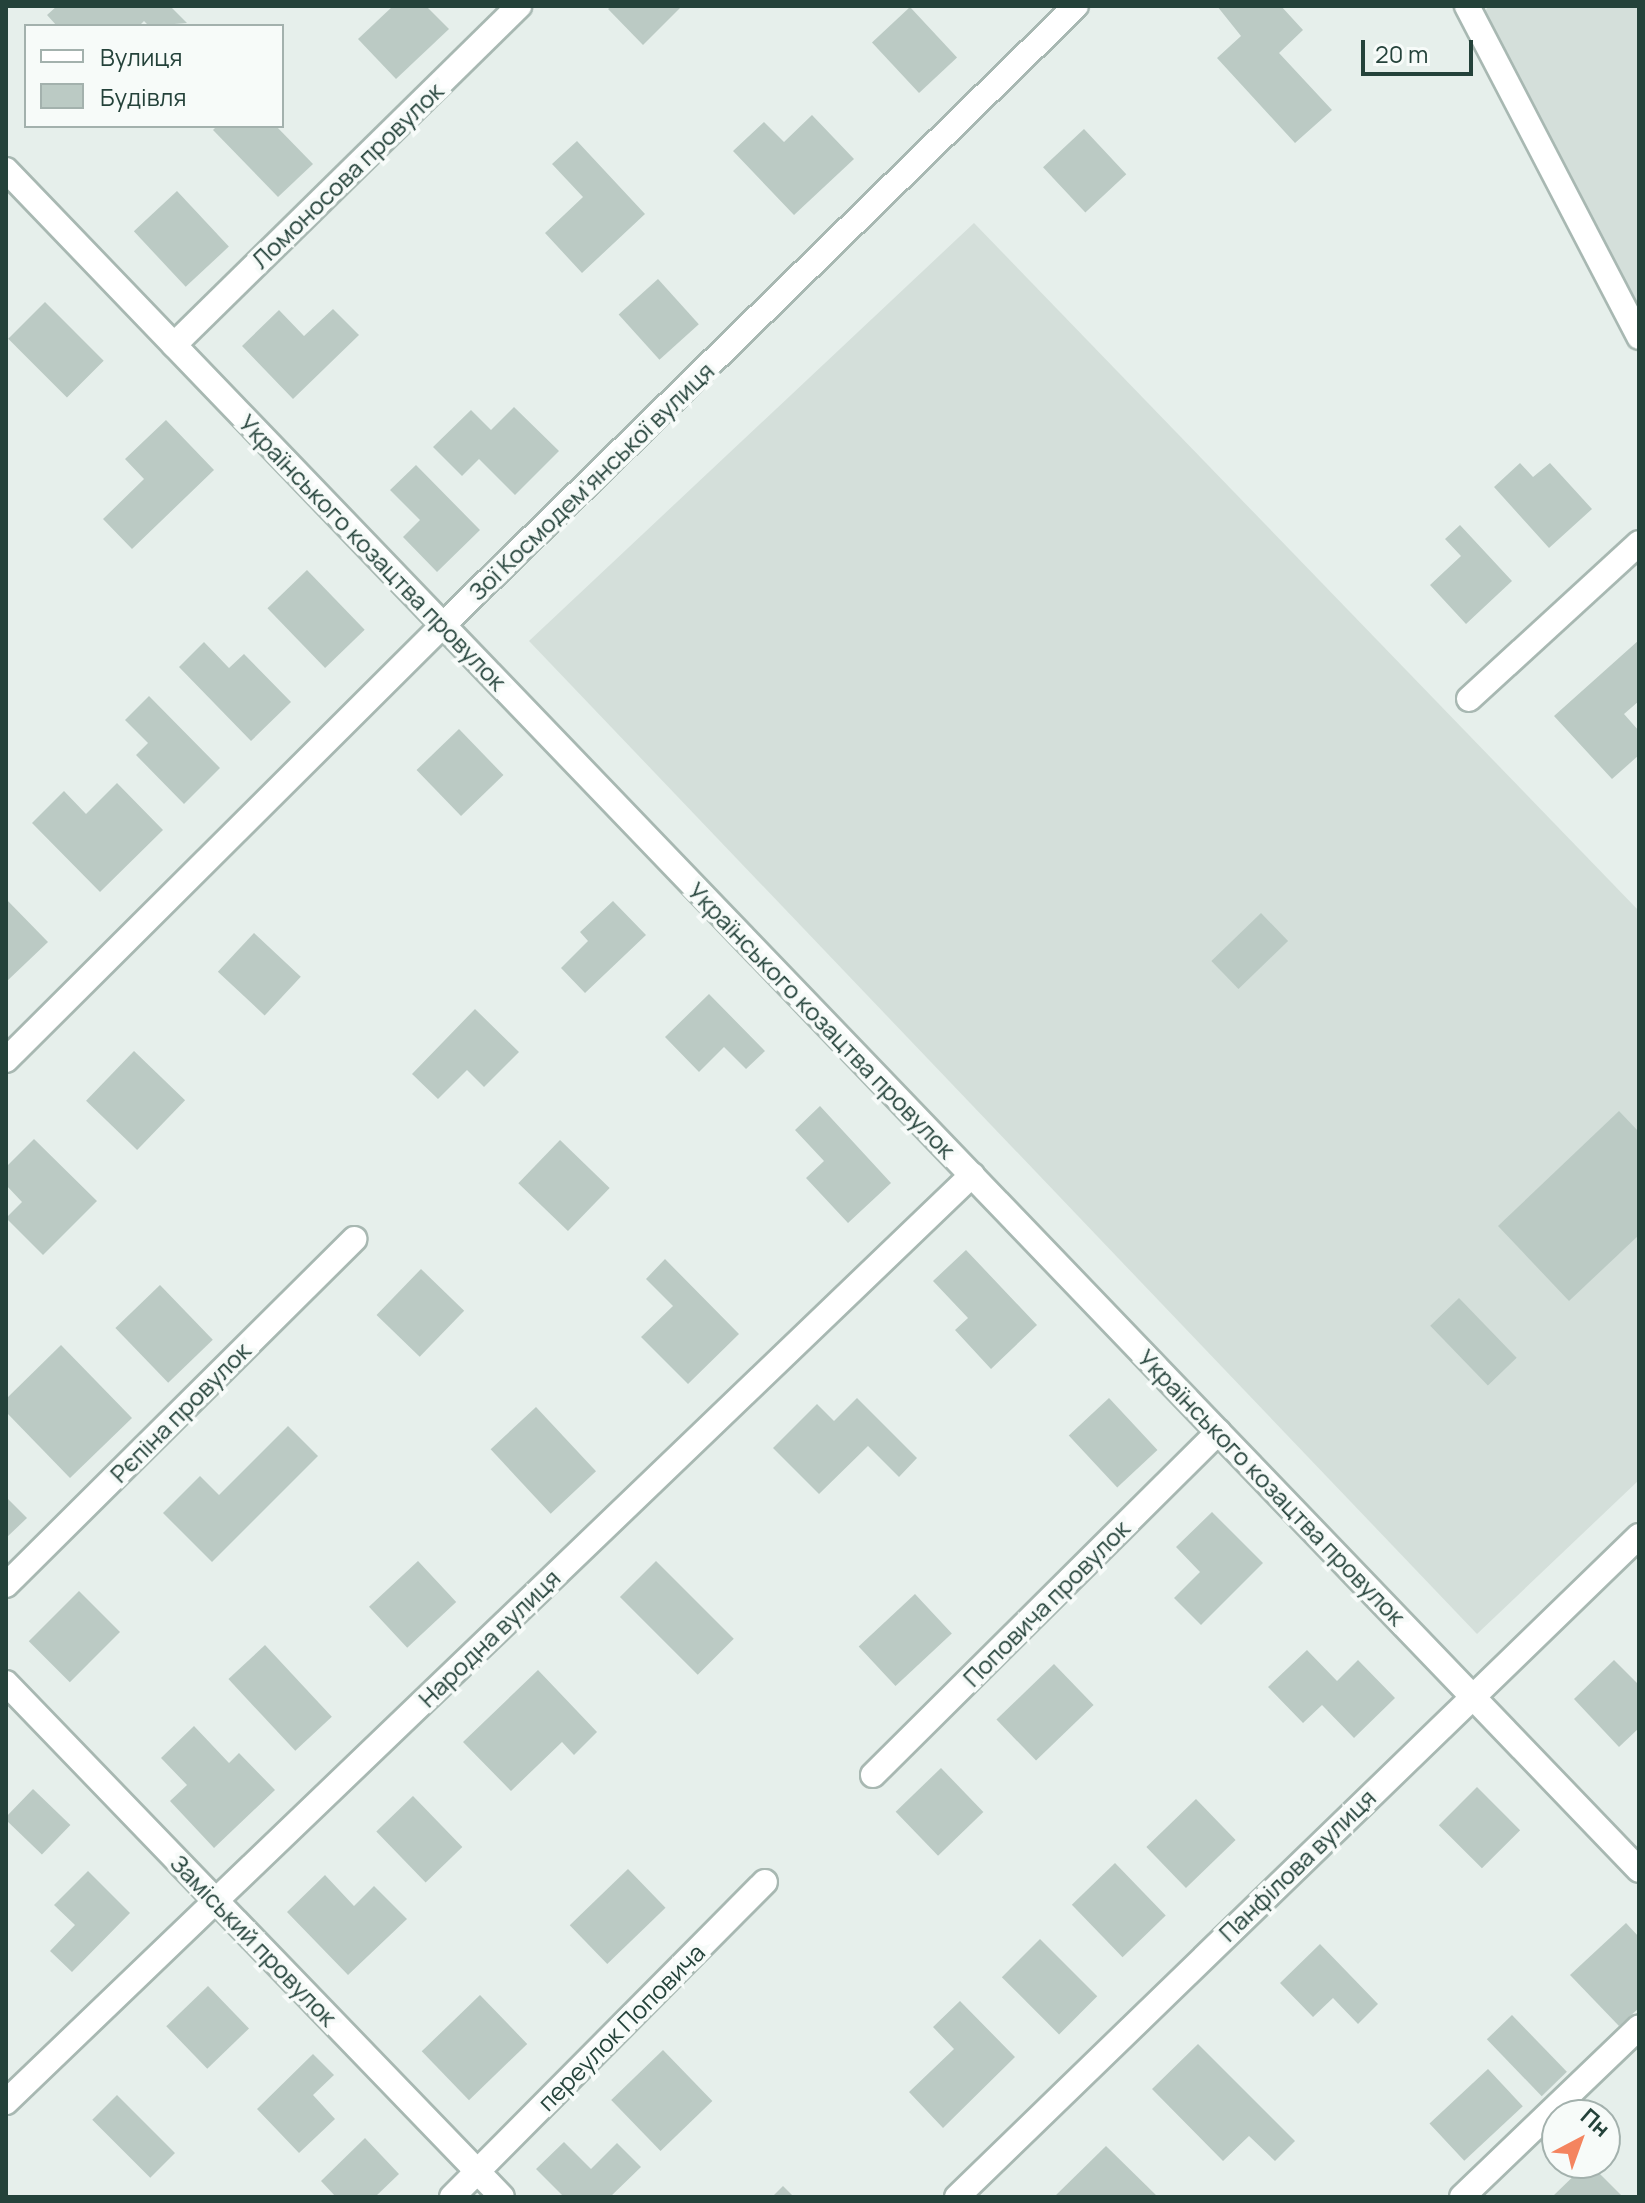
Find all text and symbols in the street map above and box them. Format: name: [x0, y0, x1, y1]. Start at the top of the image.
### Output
legend: [24, 24, 284, 128]
scale bar: [1365, 24, 1477, 74]
text: 20 m: [1375, 37, 1428, 70]
text: Вулиця: [100, 40, 182, 73]
street label: Ломоносова провулок: [245, 76, 449, 274]
text: Будівля: [100, 80, 187, 113]
street label: Зої Космодем’янської вулиця: [462, 356, 720, 606]
street label: Українського козацтва провулок: [233, 408, 513, 696]
street label: Українського козацтва провулок: [682, 876, 962, 1164]
street label: Рєпіна провулок: [104, 1336, 256, 1488]
street label: Українського козацтва провулок: [1132, 1343, 1412, 1631]
street label: Поповича провулок: [957, 1514, 1135, 1692]
street label: Народна вулиця: [412, 1563, 566, 1713]
street label: Панфілова вулиця: [1213, 1783, 1381, 1947]
street label: Заміський провулок: [165, 1848, 343, 2032]
street label: переулок Поповича: [532, 1938, 710, 2116]
north arrow: [1541, 2099, 1621, 2179]
text: Пн: [1574, 2101, 1616, 2143]

